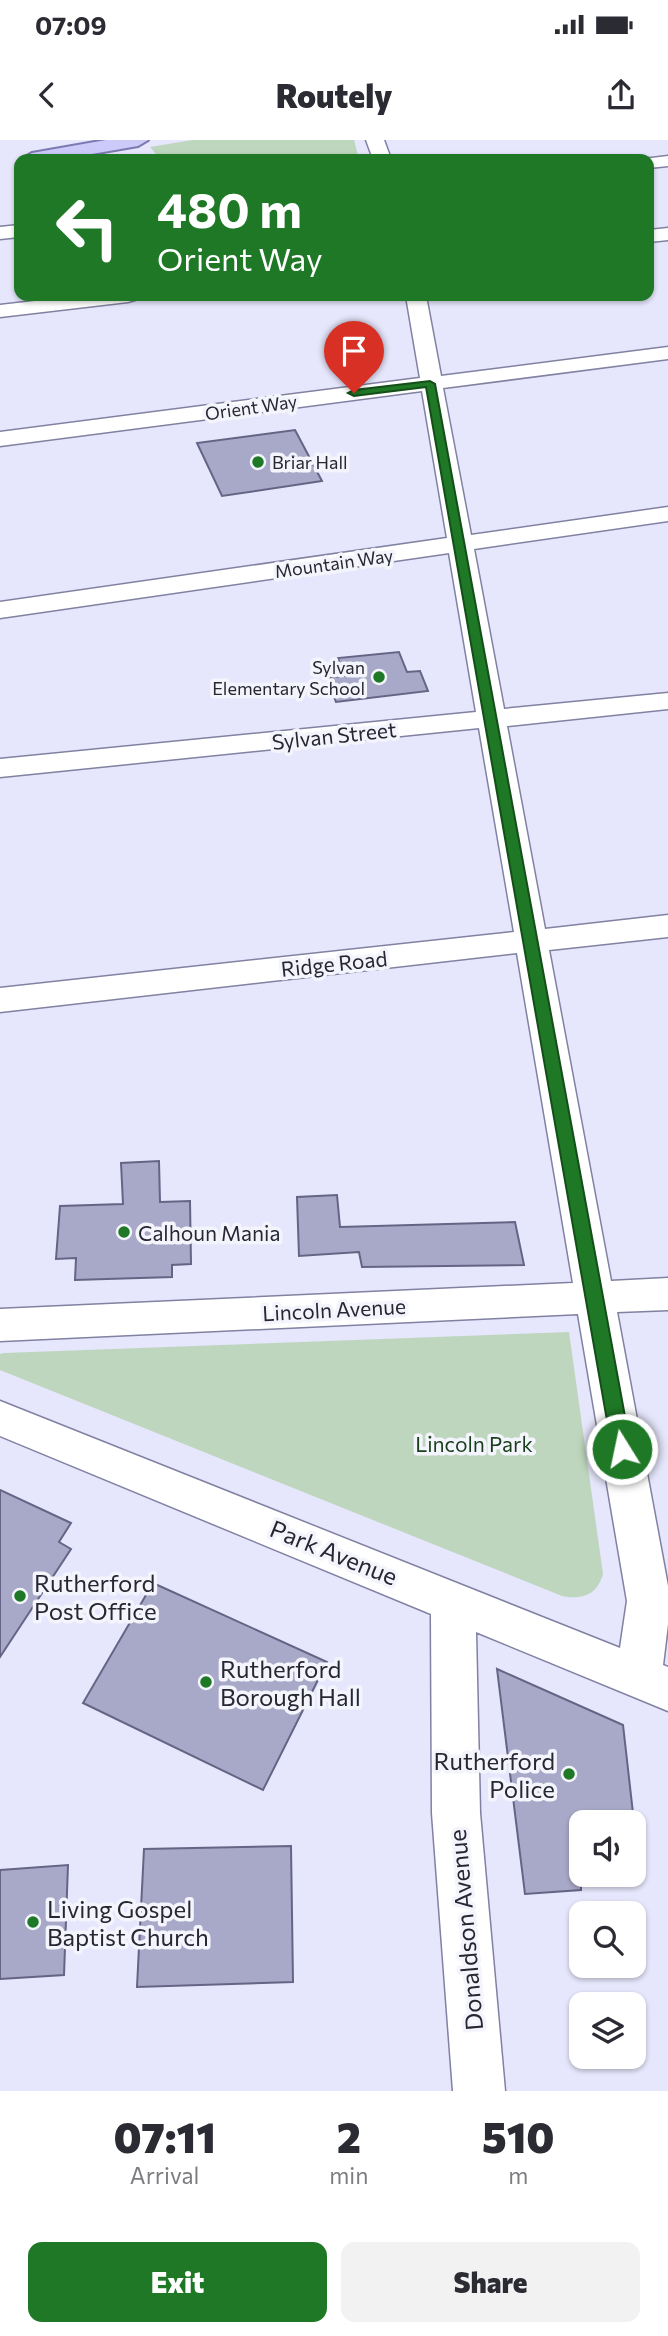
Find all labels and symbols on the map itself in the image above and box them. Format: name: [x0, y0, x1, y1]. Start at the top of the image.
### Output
pin: [324, 321, 384, 393]
street label: Orient Way: [203, 390, 299, 424]
place label: Briar Hall: [272, 451, 348, 473]
marker: Briar Hall: [250, 454, 266, 470]
street label: Mountain Way: [273, 544, 395, 582]
place label: Sylvan Elementary School: [212, 656, 365, 699]
marker: Sylvan Elementary School: [371, 669, 387, 685]
street label: Sylvan Street: [271, 716, 397, 754]
street label: Ridge Road: [280, 945, 388, 981]
place label: Calhoun Mania: [138, 1220, 280, 1245]
marker: Calhoun Mania: [116, 1224, 132, 1240]
street label: Lincoln Avenue: [262, 1293, 406, 1325]
position arrow: [585, 1412, 659, 1486]
park label: Lincoln Park: [415, 1431, 533, 1456]
street label: Park Avenue: [266, 1513, 402, 1591]
place label: Rutherford Post Office: [34, 1568, 157, 1625]
marker: Rutherford Post Office: [12, 1588, 28, 1604]
place label: Rutherford Borough Hall: [220, 1654, 361, 1711]
marker: Rutherford Borough Hall: [198, 1674, 214, 1690]
place label: Rutherford Police: [434, 1746, 555, 1803]
marker: Rutherford Police: [561, 1766, 577, 1782]
street label: Donaldson Avenue: [442, 1828, 488, 2032]
place label: Living Gospel Baptist Church: [47, 1894, 209, 1951]
marker: Living Gospel Baptist Church: [25, 1914, 41, 1930]

